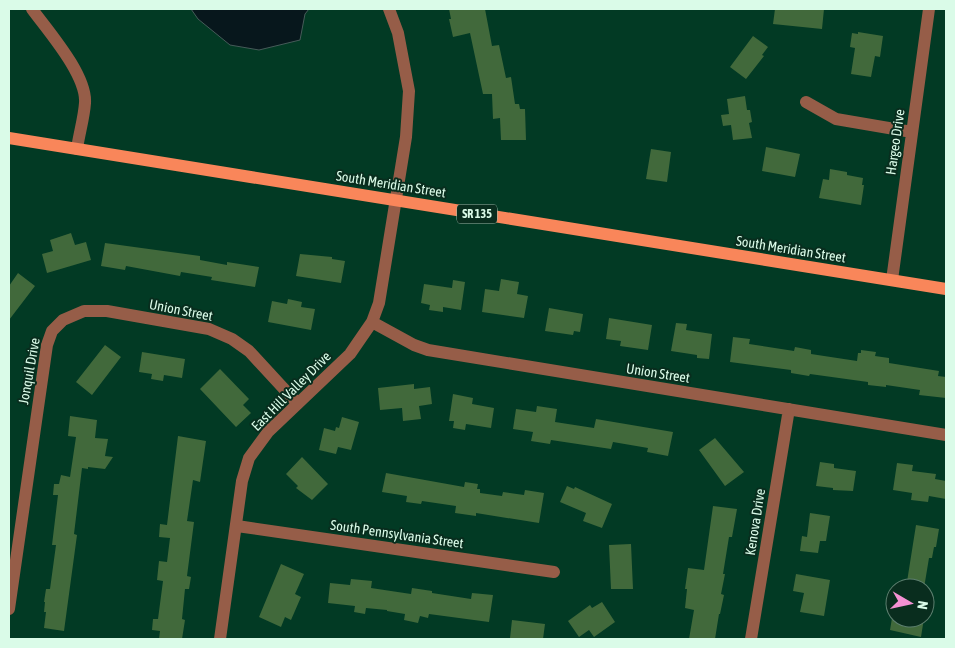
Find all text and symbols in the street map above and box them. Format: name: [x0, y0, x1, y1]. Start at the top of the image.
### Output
street label: Hargeo Drive: [882, 108, 908, 176]
street label: South Meridian Street: [335, 167, 447, 201]
road number: SR 135: [457, 204, 497, 223]
street label: South Meridian Street: [735, 232, 847, 266]
street label: Union Street: [148, 296, 214, 324]
street label: Jonquil Drive: [15, 336, 43, 406]
street label: East Hill Valley Drive: [248, 348, 334, 434]
street label: Union Street: [625, 360, 691, 386]
street label: Kenova Drive: [742, 487, 768, 557]
street label: South Pennsylvania Street: [329, 517, 465, 551]
north arrow: [885, 578, 935, 628]
text: N: [914, 600, 931, 610]

